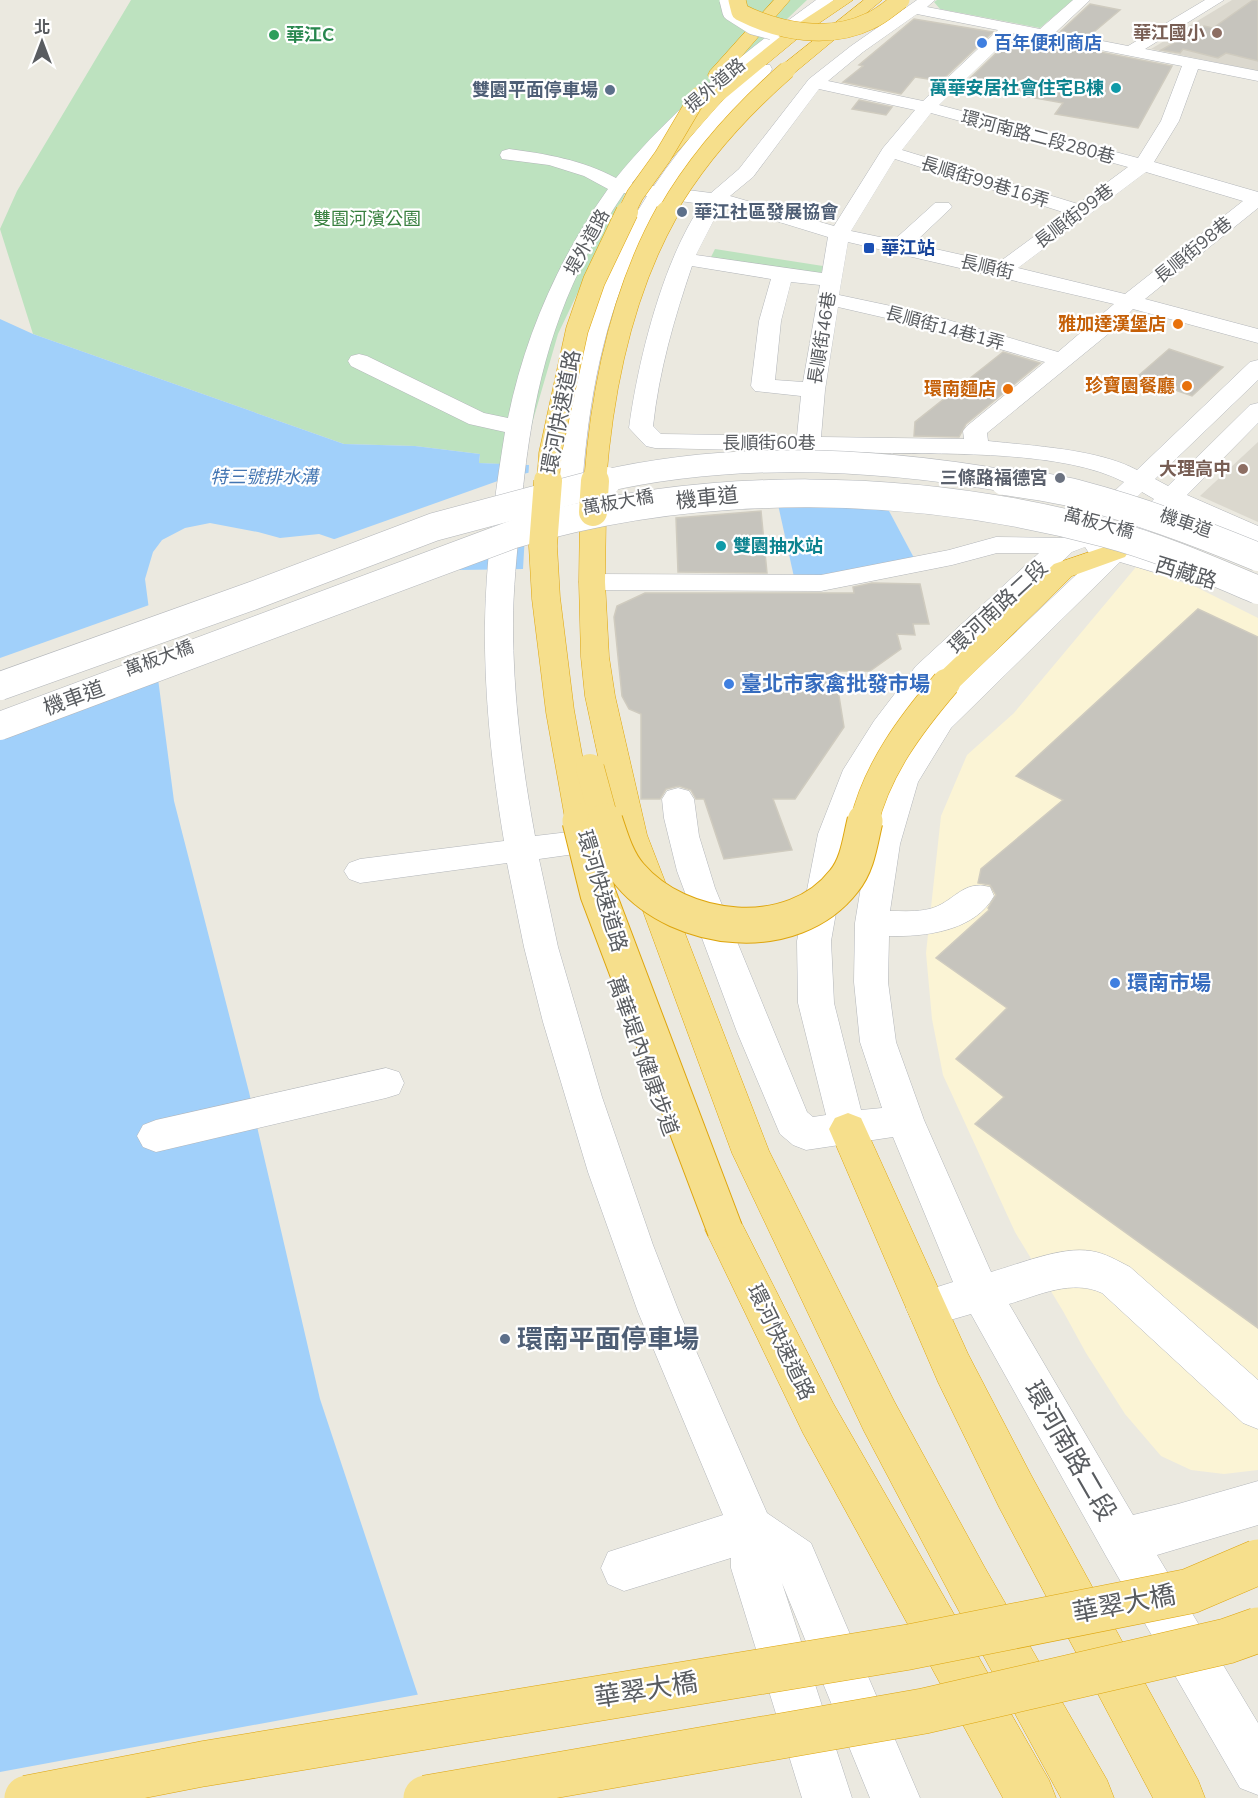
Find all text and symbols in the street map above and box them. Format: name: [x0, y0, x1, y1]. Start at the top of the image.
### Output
north arrow: [12, 12, 72, 72]
text: 北: [34, 17, 50, 39]
place label: 華江國小: [1133, 21, 1205, 45]
place label: 華江C: [286, 23, 334, 47]
marker: 華江國小: [1210, 26, 1224, 40]
marker: 華江C: [267, 28, 281, 42]
place label: 百年便利商店: [994, 31, 1102, 55]
marker: 百年便利商店: [975, 36, 989, 50]
street label: 提外道路: [680, 53, 750, 117]
place label: 萬華安居社會住宅B棟: [930, 76, 1104, 100]
place label: 雙園平面停車場: [472, 78, 598, 102]
marker: 萬華安居社會住宅B棟: [1109, 81, 1123, 95]
marker: 雙園平面停車場: [603, 83, 617, 97]
street label: 環河南路二段280巷: [958, 105, 1118, 169]
street label: 長順街99巷16弄: [918, 151, 1052, 213]
street label: 長順街99巷: [1029, 178, 1119, 254]
place label: 華江社區發展協會: [694, 200, 839, 224]
street label: 堤外道路: [559, 205, 615, 279]
marker: 華江社區發展協會: [675, 205, 689, 219]
park label: 雙園河濱公園: [313, 207, 421, 231]
street label: 長順街98巷: [1149, 211, 1237, 289]
place label: 華江站: [881, 236, 935, 260]
marker: 華江站: [862, 241, 876, 255]
street label: 長順街: [958, 249, 1016, 285]
street label: 長順街46巷: [803, 290, 841, 386]
street label: 長順街14巷1弄: [883, 301, 1007, 355]
place label: 雅加達漢堡店: [1058, 312, 1166, 336]
marker: 雅加達漢堡店: [1171, 317, 1185, 331]
street label: 環河快速道路: [535, 347, 587, 477]
place label: 珍寶園餐廳: [1085, 374, 1175, 398]
place label: 環南麵店: [924, 377, 996, 401]
marker: 珍寶園餐廳: [1180, 379, 1194, 393]
marker: 環南麵店: [1001, 382, 1015, 396]
street label: 長順街60巷: [722, 431, 816, 455]
place label: 大理高中: [1159, 457, 1231, 481]
marker: 大理高中: [1236, 462, 1250, 476]
water label: 特三號排水溝: [210, 465, 321, 489]
place label: 三條路福德宮: [940, 466, 1048, 490]
marker: 三條路福德宮: [1053, 471, 1067, 485]
street label: 機車道: [674, 481, 740, 515]
street label: 萬板大橋: [580, 484, 656, 520]
street label: 萬板大橋: [1061, 502, 1137, 544]
street label: 機車道: [1157, 503, 1215, 543]
place label: 雙園抽水站: [733, 534, 823, 558]
marker: 雙園抽水站: [714, 539, 728, 553]
street label: 西藏路: [1152, 550, 1220, 596]
street label: 環河南路二段: [942, 554, 1054, 660]
street label: 萬板大橋: [121, 634, 197, 682]
place label: 臺北市家禽批發市場: [741, 670, 930, 698]
street label: 機車道: [40, 674, 108, 722]
marker: 臺北市家禽批發市場: [722, 677, 736, 691]
street label: 環河快速道路: [570, 827, 634, 955]
place label: 環南市場: [1127, 969, 1211, 997]
street label: 萬華堤內健康步道: [601, 972, 685, 1140]
marker: 環南市場: [1108, 976, 1122, 990]
street label: 環河快速道路: [741, 1279, 821, 1405]
place label: 環南平面停車場: [517, 1322, 699, 1357]
marker: 環南平面停車場: [498, 1332, 512, 1346]
street label: 環河南路二段: [1016, 1375, 1124, 1527]
street label: 華翠大橋: [1070, 1577, 1178, 1631]
street label: 華翠大橋: [592, 1665, 700, 1715]

